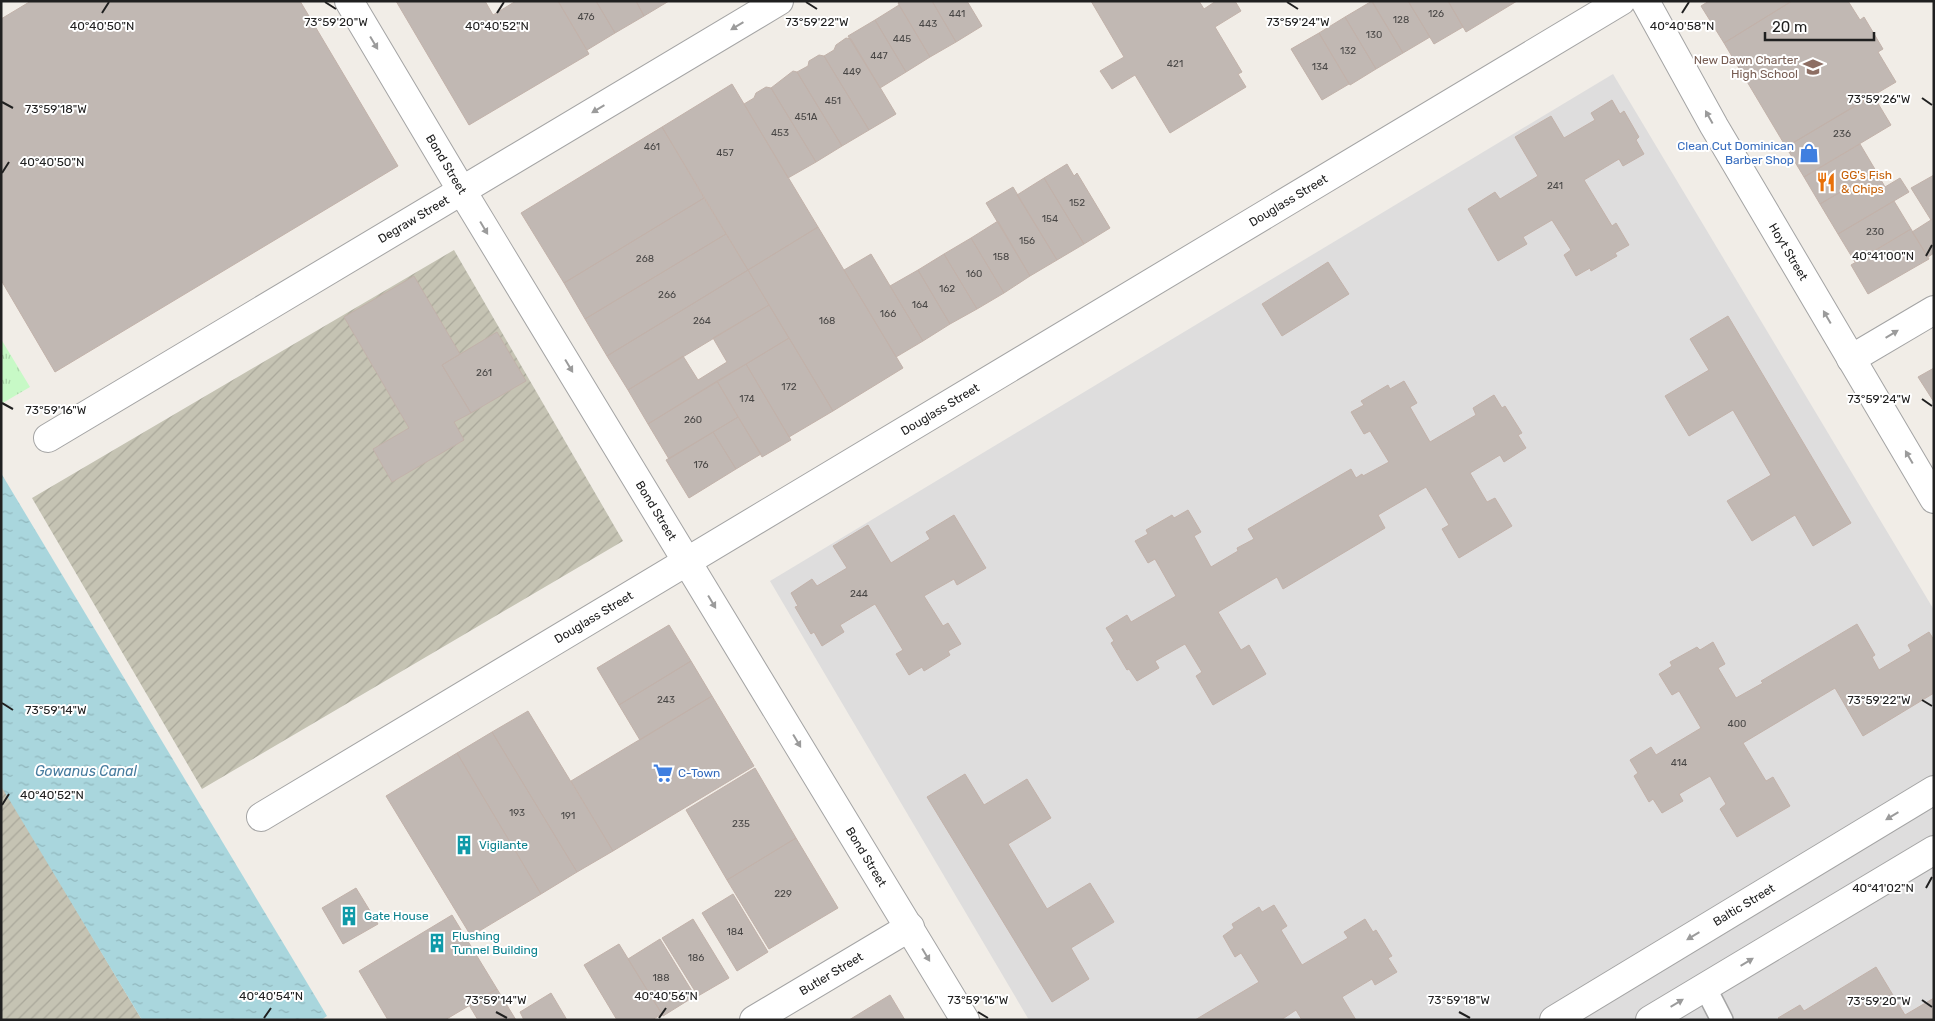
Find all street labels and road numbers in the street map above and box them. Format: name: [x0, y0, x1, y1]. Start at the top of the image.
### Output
street label: Bond Street: [423, 132, 469, 197]
street label: Douglass Street: [1246, 172, 1330, 230]
street label: Degraw Street: [376, 193, 452, 246]
street label: Hoyt Street: [1766, 221, 1811, 283]
street label: Douglass Street: [898, 380, 982, 438]
street label: Bond Street: [633, 478, 680, 543]
street label: Douglass Street: [552, 588, 636, 646]
street label: Bond Street: [843, 825, 890, 889]
street label: Baltic Street: [1711, 881, 1778, 929]
street label: Butler Street: [797, 949, 866, 998]

